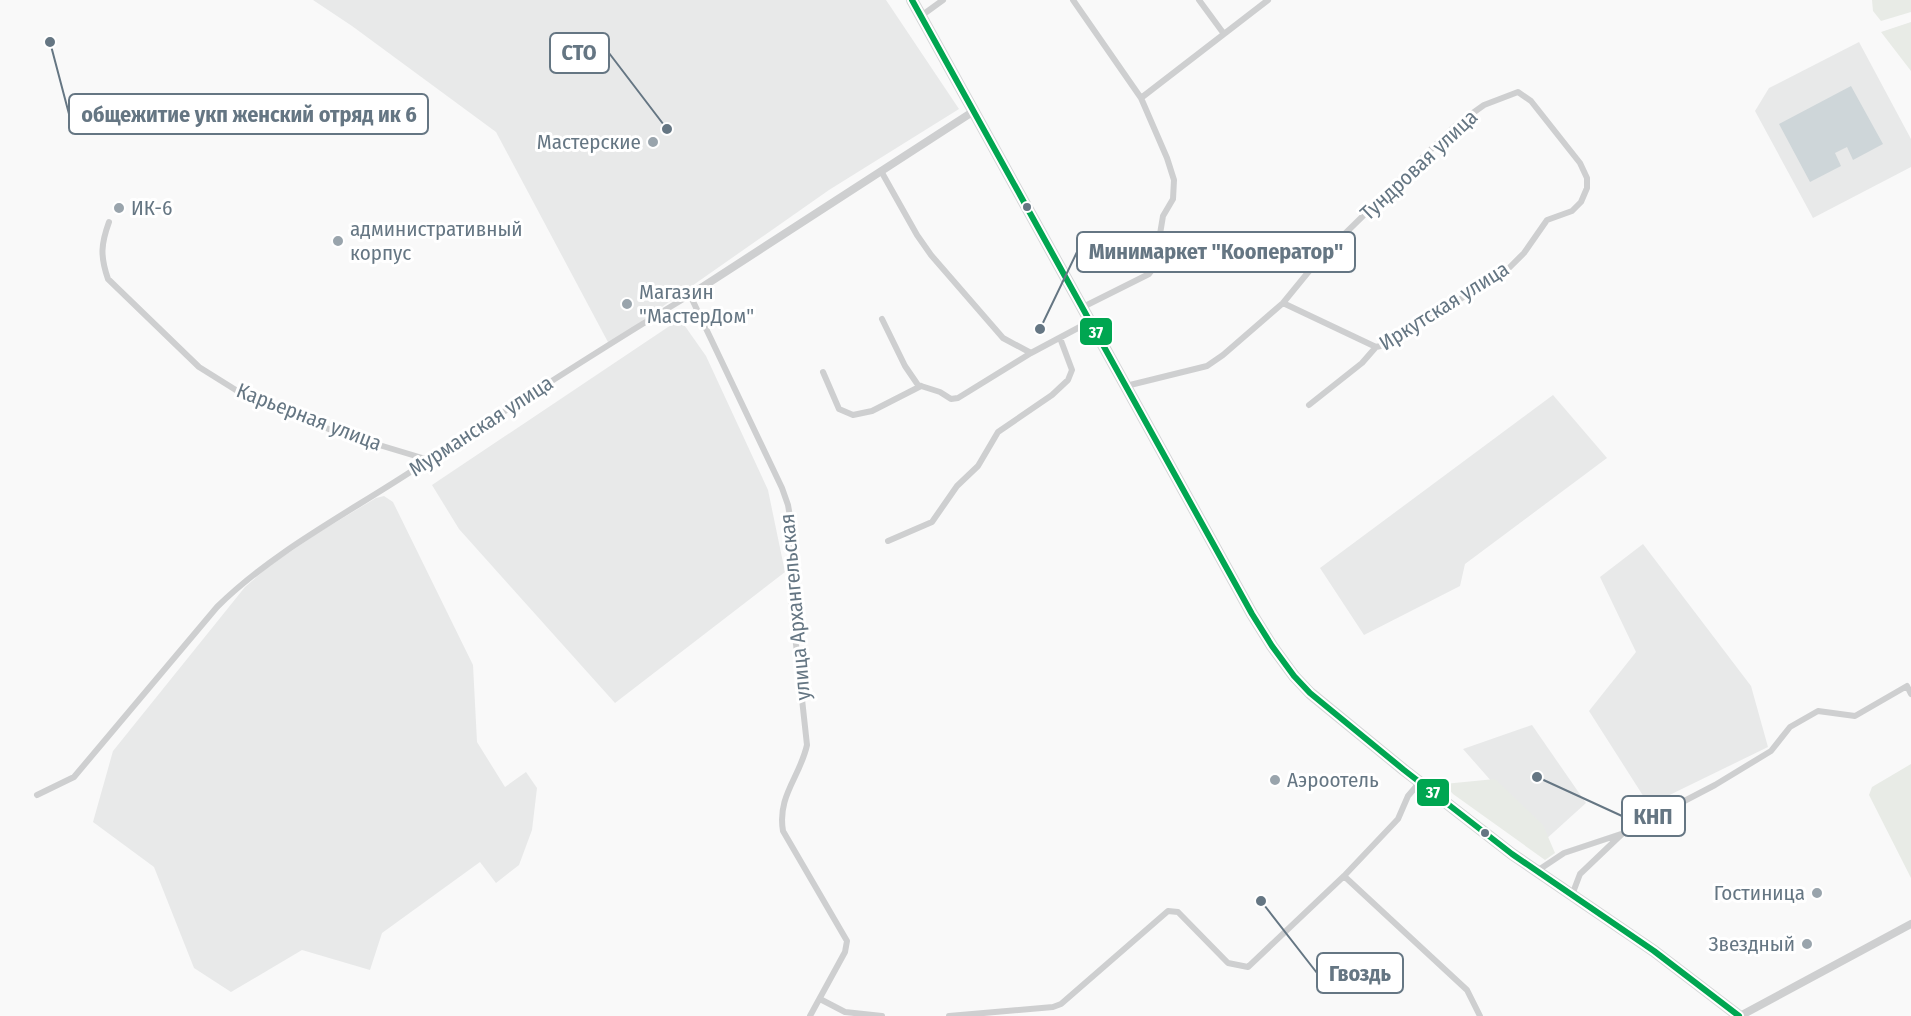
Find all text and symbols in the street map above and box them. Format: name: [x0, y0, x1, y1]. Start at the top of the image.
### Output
callout: СТО: [550, 33, 609, 73]
text: СТО: [561, 39, 597, 66]
callout: общежитие укп женский отряд ик 6: [69, 94, 428, 134]
text: общежитие укп женский отряд ик 6: [81, 101, 417, 128]
street label: Тундровая улица: [1355, 104, 1483, 226]
place label: Мастерские: [537, 129, 641, 155]
marker: Мастерские: [646, 135, 660, 149]
place label: ИК-6: [131, 195, 172, 221]
marker: ИК-6: [112, 201, 126, 215]
unlabelled marker: [1021, 201, 1033, 213]
place label: административный корпус: [350, 216, 523, 266]
callout: Минимаркет "Кооператор": [1077, 232, 1355, 272]
marker: административный корпус: [331, 234, 345, 248]
text: Минимаркет "Кооператор": [1089, 238, 1343, 265]
street label: Иркутская улица: [1374, 256, 1514, 356]
place label: Магазин "МастерДом": [639, 279, 754, 329]
marker: Магазин "МастерДом": [620, 297, 634, 311]
line badge: 37: [1079, 317, 1113, 346]
text: 37: [1088, 323, 1103, 342]
street label: Мурманская улица: [404, 370, 558, 482]
street label: Карьерная улица: [233, 377, 385, 457]
street label: улица Архангельская: [774, 512, 816, 702]
place label: Аэроотель: [1287, 767, 1379, 793]
marker: Аэроотель: [1268, 773, 1282, 787]
line badge: 37: [1416, 778, 1450, 807]
text: 37: [1425, 783, 1440, 802]
callout: КНП: [1622, 796, 1685, 836]
text: КНП: [1633, 803, 1673, 830]
unlabelled marker: [1479, 827, 1491, 839]
place label: Гостиница: [1714, 880, 1805, 906]
marker: Гостиница: [1810, 886, 1824, 900]
place label: Звездный: [1709, 931, 1795, 957]
marker: Звездный: [1800, 937, 1814, 951]
callout: Гвоздь: [1317, 953, 1403, 993]
text: Гвоздь: [1329, 960, 1392, 987]

